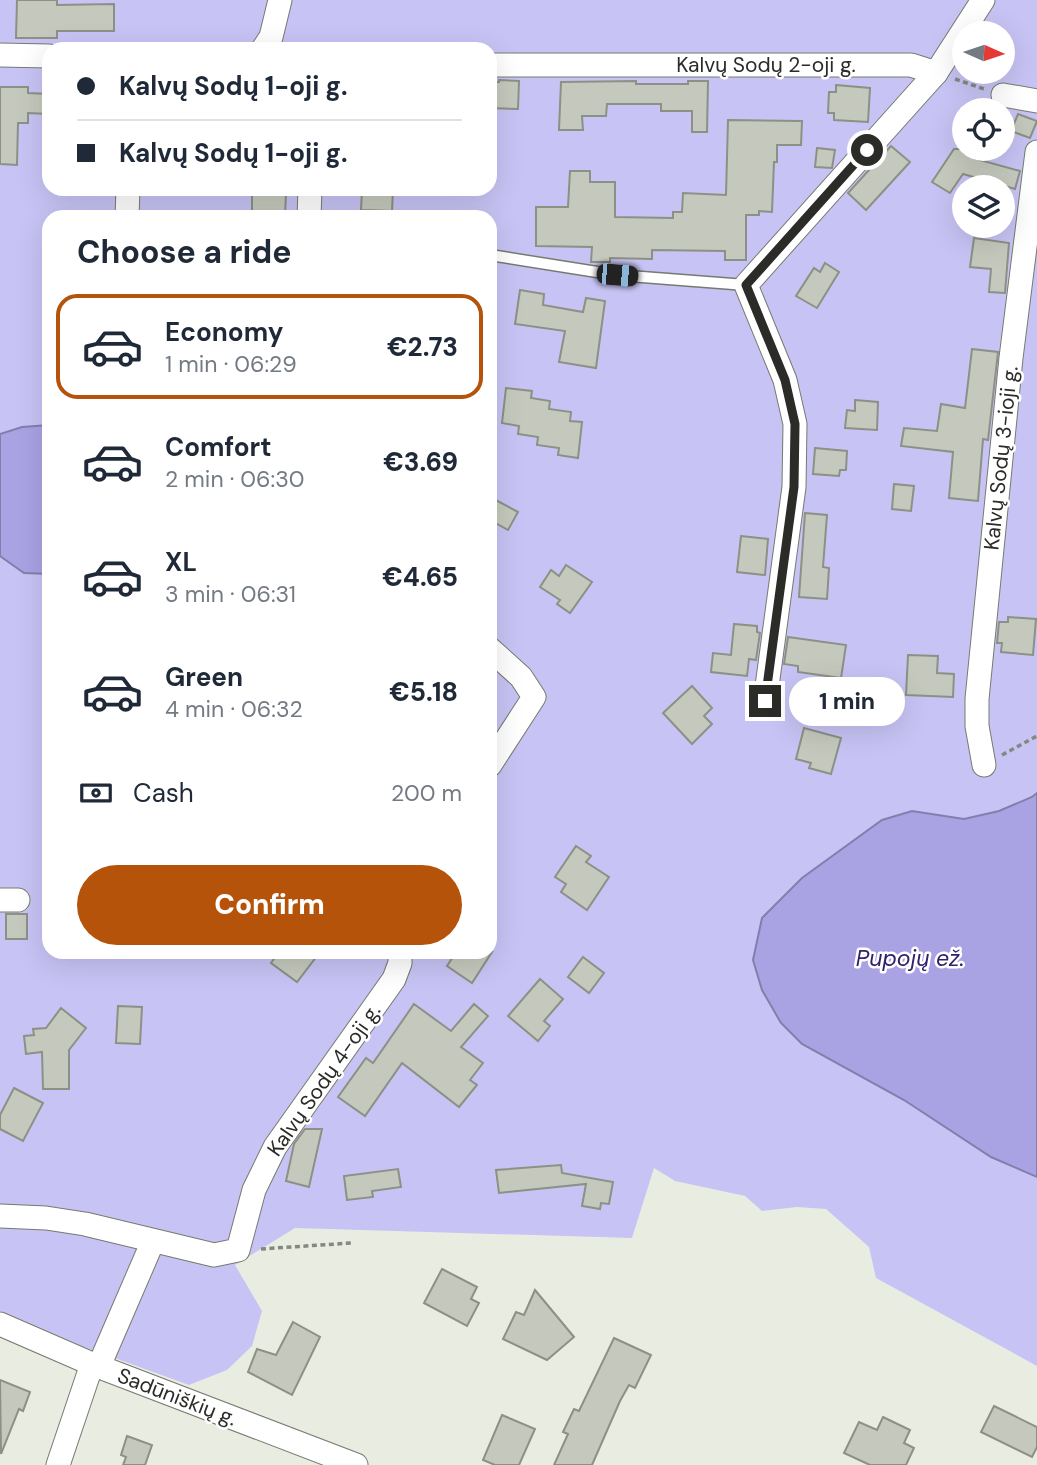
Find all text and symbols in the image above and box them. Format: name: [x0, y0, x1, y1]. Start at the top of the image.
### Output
north arrow: [952, 21, 1015, 84]
map controls: [952, 21, 1015, 238]
street label: Kalvų Sodų 2-oji g.: [676, 51, 856, 79]
text: Kalvų Sodų 1-oji g.: [119, 69, 347, 103]
button: locate: [952, 98, 1015, 161]
route start: [851, 134, 883, 166]
text: Kalvų Sodų 1-oji g.: [119, 136, 347, 170]
button: layers: [952, 175, 1015, 238]
text: Choose a ride: [77, 231, 292, 273]
car: [596, 263, 639, 287]
icon: car: [81, 315, 144, 378]
text: Economy: [165, 315, 283, 349]
text: €2.73: [387, 330, 458, 364]
text: 1 min · 06:29: [165, 349, 297, 379]
street label: Kalvų Sodų 3-ioji g.: [977, 365, 1025, 551]
icon: car: [81, 430, 144, 493]
text: Comfort: [165, 430, 271, 464]
text: €3.69: [383, 445, 458, 479]
text: 2 min · 06:30: [165, 464, 305, 494]
icon: car: [81, 545, 144, 608]
text: XL: [165, 545, 197, 579]
text: €4.65: [382, 560, 458, 594]
text: 3 min · 06:31: [165, 579, 296, 609]
icon: car: [81, 660, 144, 723]
text: Green: [165, 660, 243, 694]
text: €5.18: [389, 675, 458, 709]
callout: 1 min: [790, 676, 905, 726]
route end: [749, 685, 781, 717]
text: 1 min: [819, 686, 875, 716]
text: 4 min · 06:32: [165, 694, 303, 724]
icon: cash: [77, 774, 115, 812]
text: Cash: [133, 776, 194, 810]
text: 200 m: [391, 778, 462, 808]
button: Confirm: [77, 865, 462, 945]
water label: Pupojų ež.: [856, 943, 964, 973]
street label: Kalvų Sodų 4-oji g.: [261, 998, 387, 1162]
street label: Sadūniškių g.: [113, 1361, 241, 1433]

